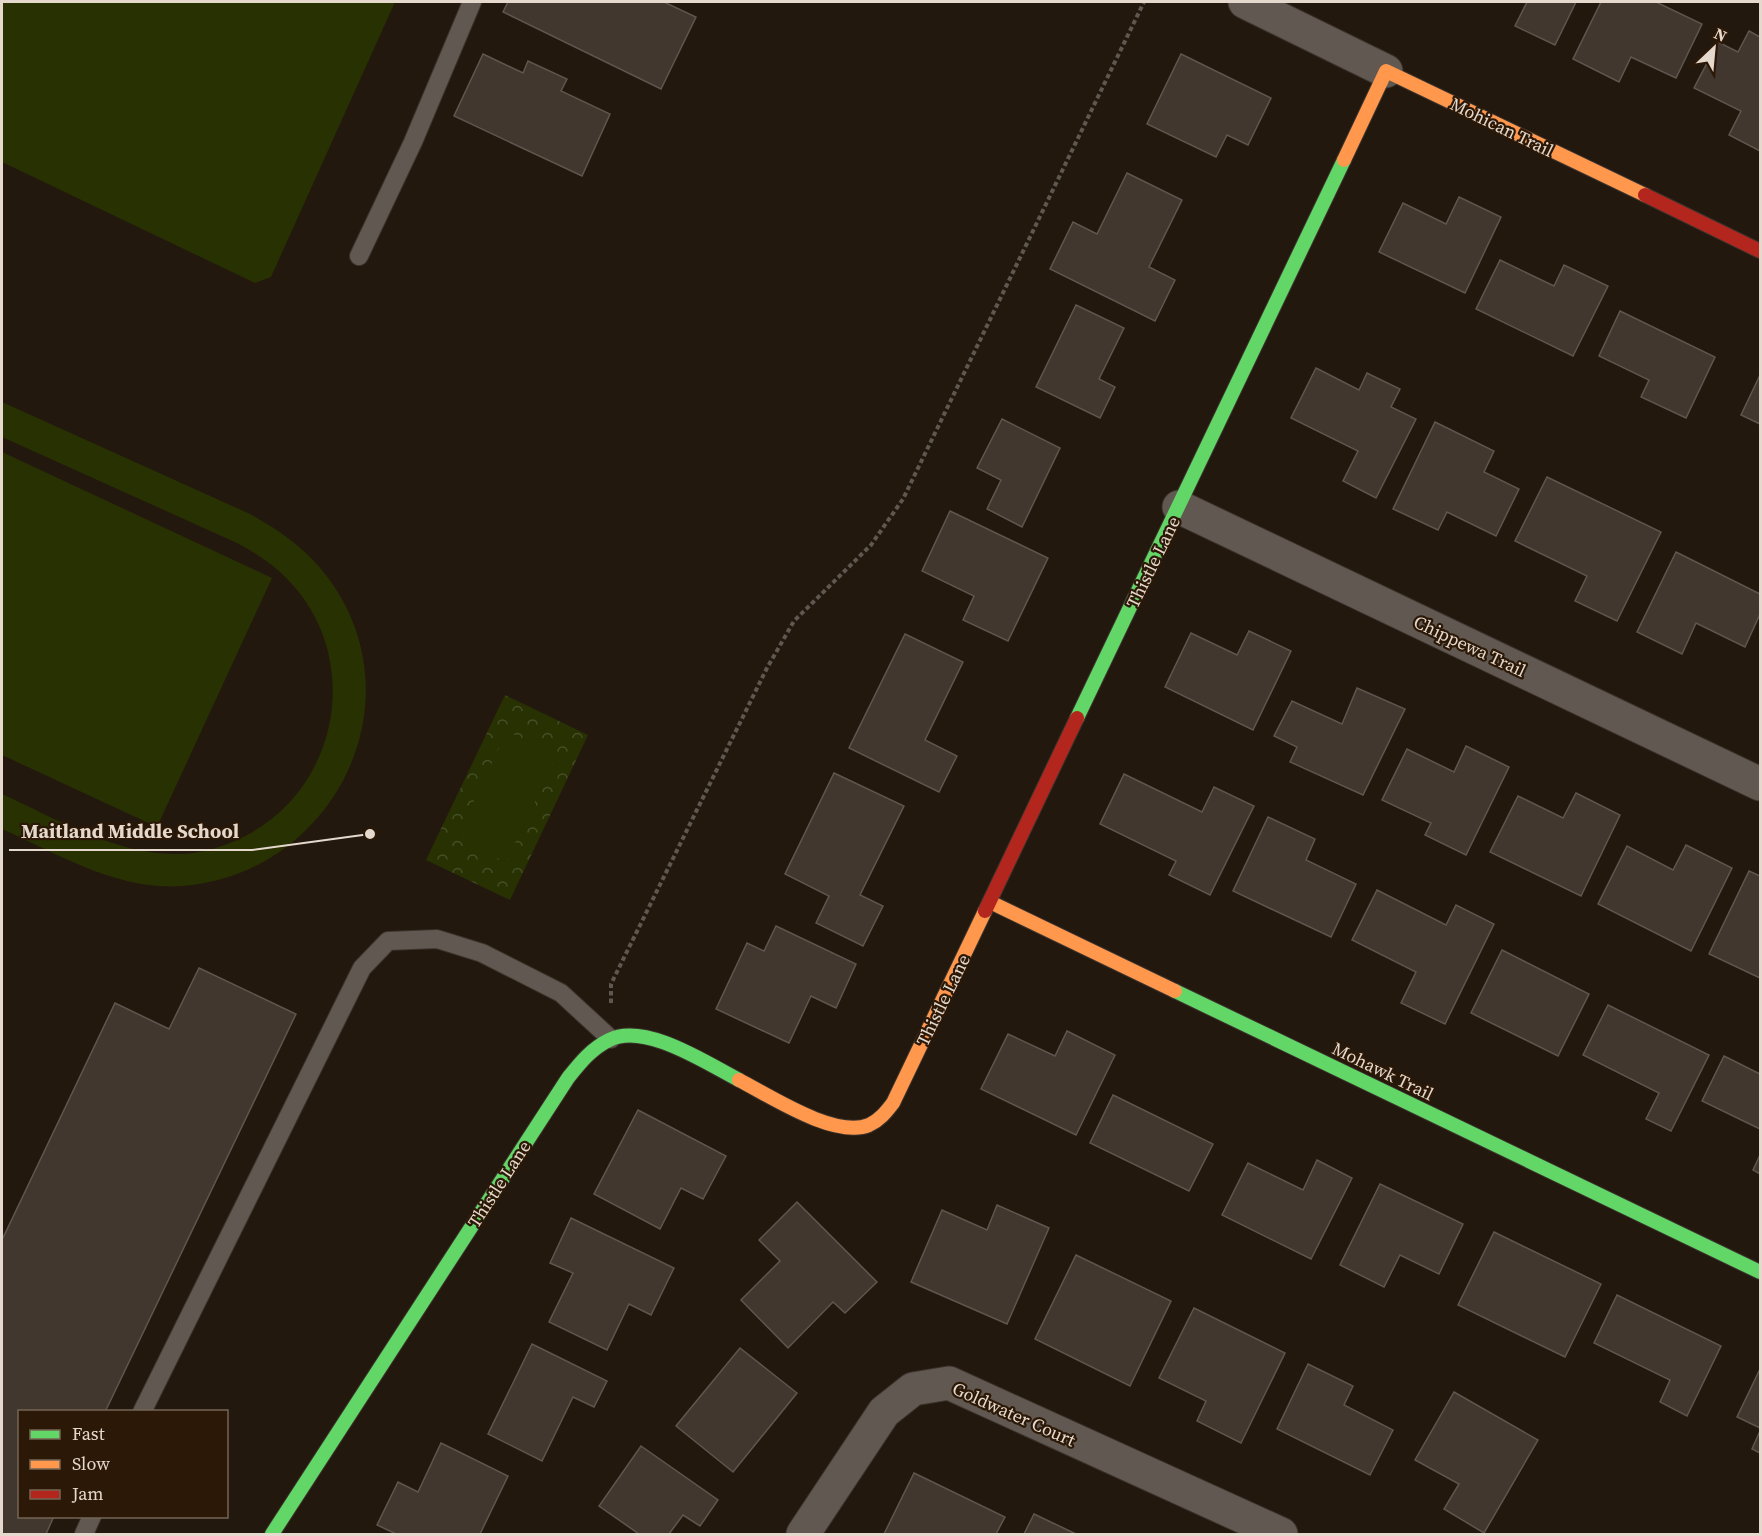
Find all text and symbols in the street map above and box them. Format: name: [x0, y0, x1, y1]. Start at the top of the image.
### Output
north arrow: [1684, 18, 1744, 78]
text: N: [1711, 22, 1731, 47]
street label: Mohican Trail: [1446, 91, 1558, 163]
street label: Thistle Lane: [1120, 512, 1186, 612]
street label: Chippewa Trail: [1410, 609, 1530, 683]
callout: Maitland Middle School: [9, 812, 252, 850]
text: Maitland Middle School: [21, 817, 239, 845]
street label: Thistle Lane: [910, 950, 976, 1050]
street label: Mohawk Trail: [1328, 1036, 1438, 1106]
street label: Thistle Lane: [461, 1136, 537, 1232]
street label: Goldwater Court: [949, 1376, 1080, 1452]
legend: [18, 1410, 228, 1518]
text: Fast: [72, 1421, 105, 1446]
text: Slow: [72, 1451, 110, 1476]
text: Jam: [71, 1481, 104, 1506]

